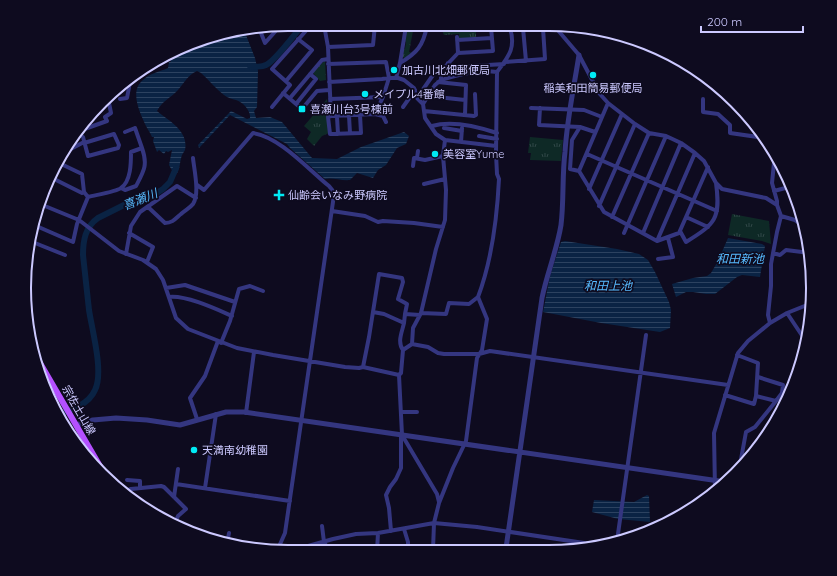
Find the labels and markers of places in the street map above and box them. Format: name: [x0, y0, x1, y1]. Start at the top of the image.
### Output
place label: 加古川北畑郵便局: [402, 63, 490, 77]
marker: 加古川北畑郵便局: [389, 65, 399, 75]
marker: 稲美和田簡易郵便局: [588, 70, 598, 80]
place label: 稲美和田簡易郵便局: [544, 81, 643, 95]
place label: メイプル4番館: [373, 87, 445, 101]
marker: メイプル4番館: [360, 89, 370, 99]
place label: 喜瀬川台3号棟前: [310, 102, 393, 116]
marker: 喜瀬川台3号棟前: [297, 104, 307, 114]
place label: 美容室Yume: [443, 147, 504, 161]
marker: 美容室Yume: [430, 149, 440, 159]
place label: 仙齢会いなみ野病院: [288, 188, 387, 202]
marker: 仙齢会いなみ野病院: [273, 189, 285, 201]
place label: 天満南幼稚園: [202, 443, 268, 457]
marker: 天満南幼稚園: [189, 445, 199, 455]

